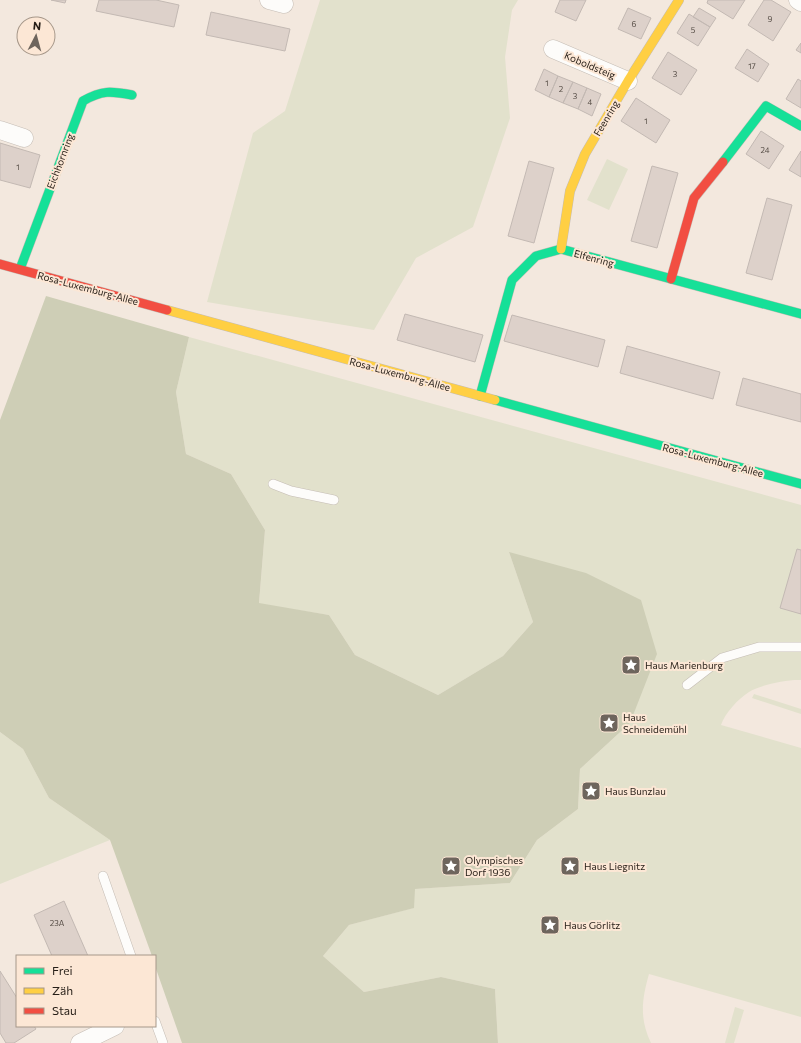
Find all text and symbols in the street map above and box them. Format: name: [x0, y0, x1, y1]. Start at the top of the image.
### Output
house number: 9: [768, 14, 773, 24]
north arrow: [16, 16, 56, 56]
text: N: [32, 19, 42, 32]
house number: 6: [632, 19, 637, 29]
house number: 5: [691, 25, 696, 35]
street label: Koboldsteig: [563, 49, 618, 81]
house number: 17: [748, 61, 756, 71]
house number: 3: [673, 69, 678, 79]
house number: 1: [545, 78, 549, 88]
house number: 2: [559, 84, 564, 94]
house number: 3: [573, 91, 578, 101]
house number: 4: [588, 97, 593, 107]
street label: Feenring: [591, 97, 622, 138]
house number: 1: [644, 116, 648, 126]
street label: Eichhornring: [44, 131, 76, 190]
house number: 24: [760, 145, 770, 155]
house number: 1: [16, 162, 20, 172]
street label: Elfenring: [573, 247, 616, 269]
street label: Rosa-Luxemburg-Allee: [36, 269, 140, 307]
street label: Rosa-Luxemburg-Allee: [348, 355, 452, 393]
street label: Rosa-Luxemburg-Allee: [661, 441, 765, 479]
place icon: Haus Marienburg: [620, 654, 642, 676]
place label: Haus Marienburg: [645, 659, 724, 671]
place label: Haus Schneidemühl: [623, 711, 687, 735]
place icon: Haus Schneidemühl: [598, 712, 620, 734]
place icon: Haus Bunzlau: [580, 780, 602, 802]
place label: Haus Bunzlau: [605, 785, 666, 797]
place label: Olympisches Dorf 1936: [465, 854, 524, 878]
place icon: Olympisches Dorf 1936: [440, 855, 462, 877]
place icon: Haus Liegnitz: [559, 855, 581, 877]
place label: Haus Liegnitz: [584, 860, 645, 872]
place icon: Haus Görlitz: [539, 914, 561, 936]
house number: 23A: [50, 918, 65, 928]
place label: Haus Görlitz: [564, 919, 620, 931]
legend: [16, 955, 156, 1027]
text: Frei: [52, 963, 73, 977]
text: Zäh: [52, 983, 73, 997]
text: Stau: [52, 1003, 77, 1017]

